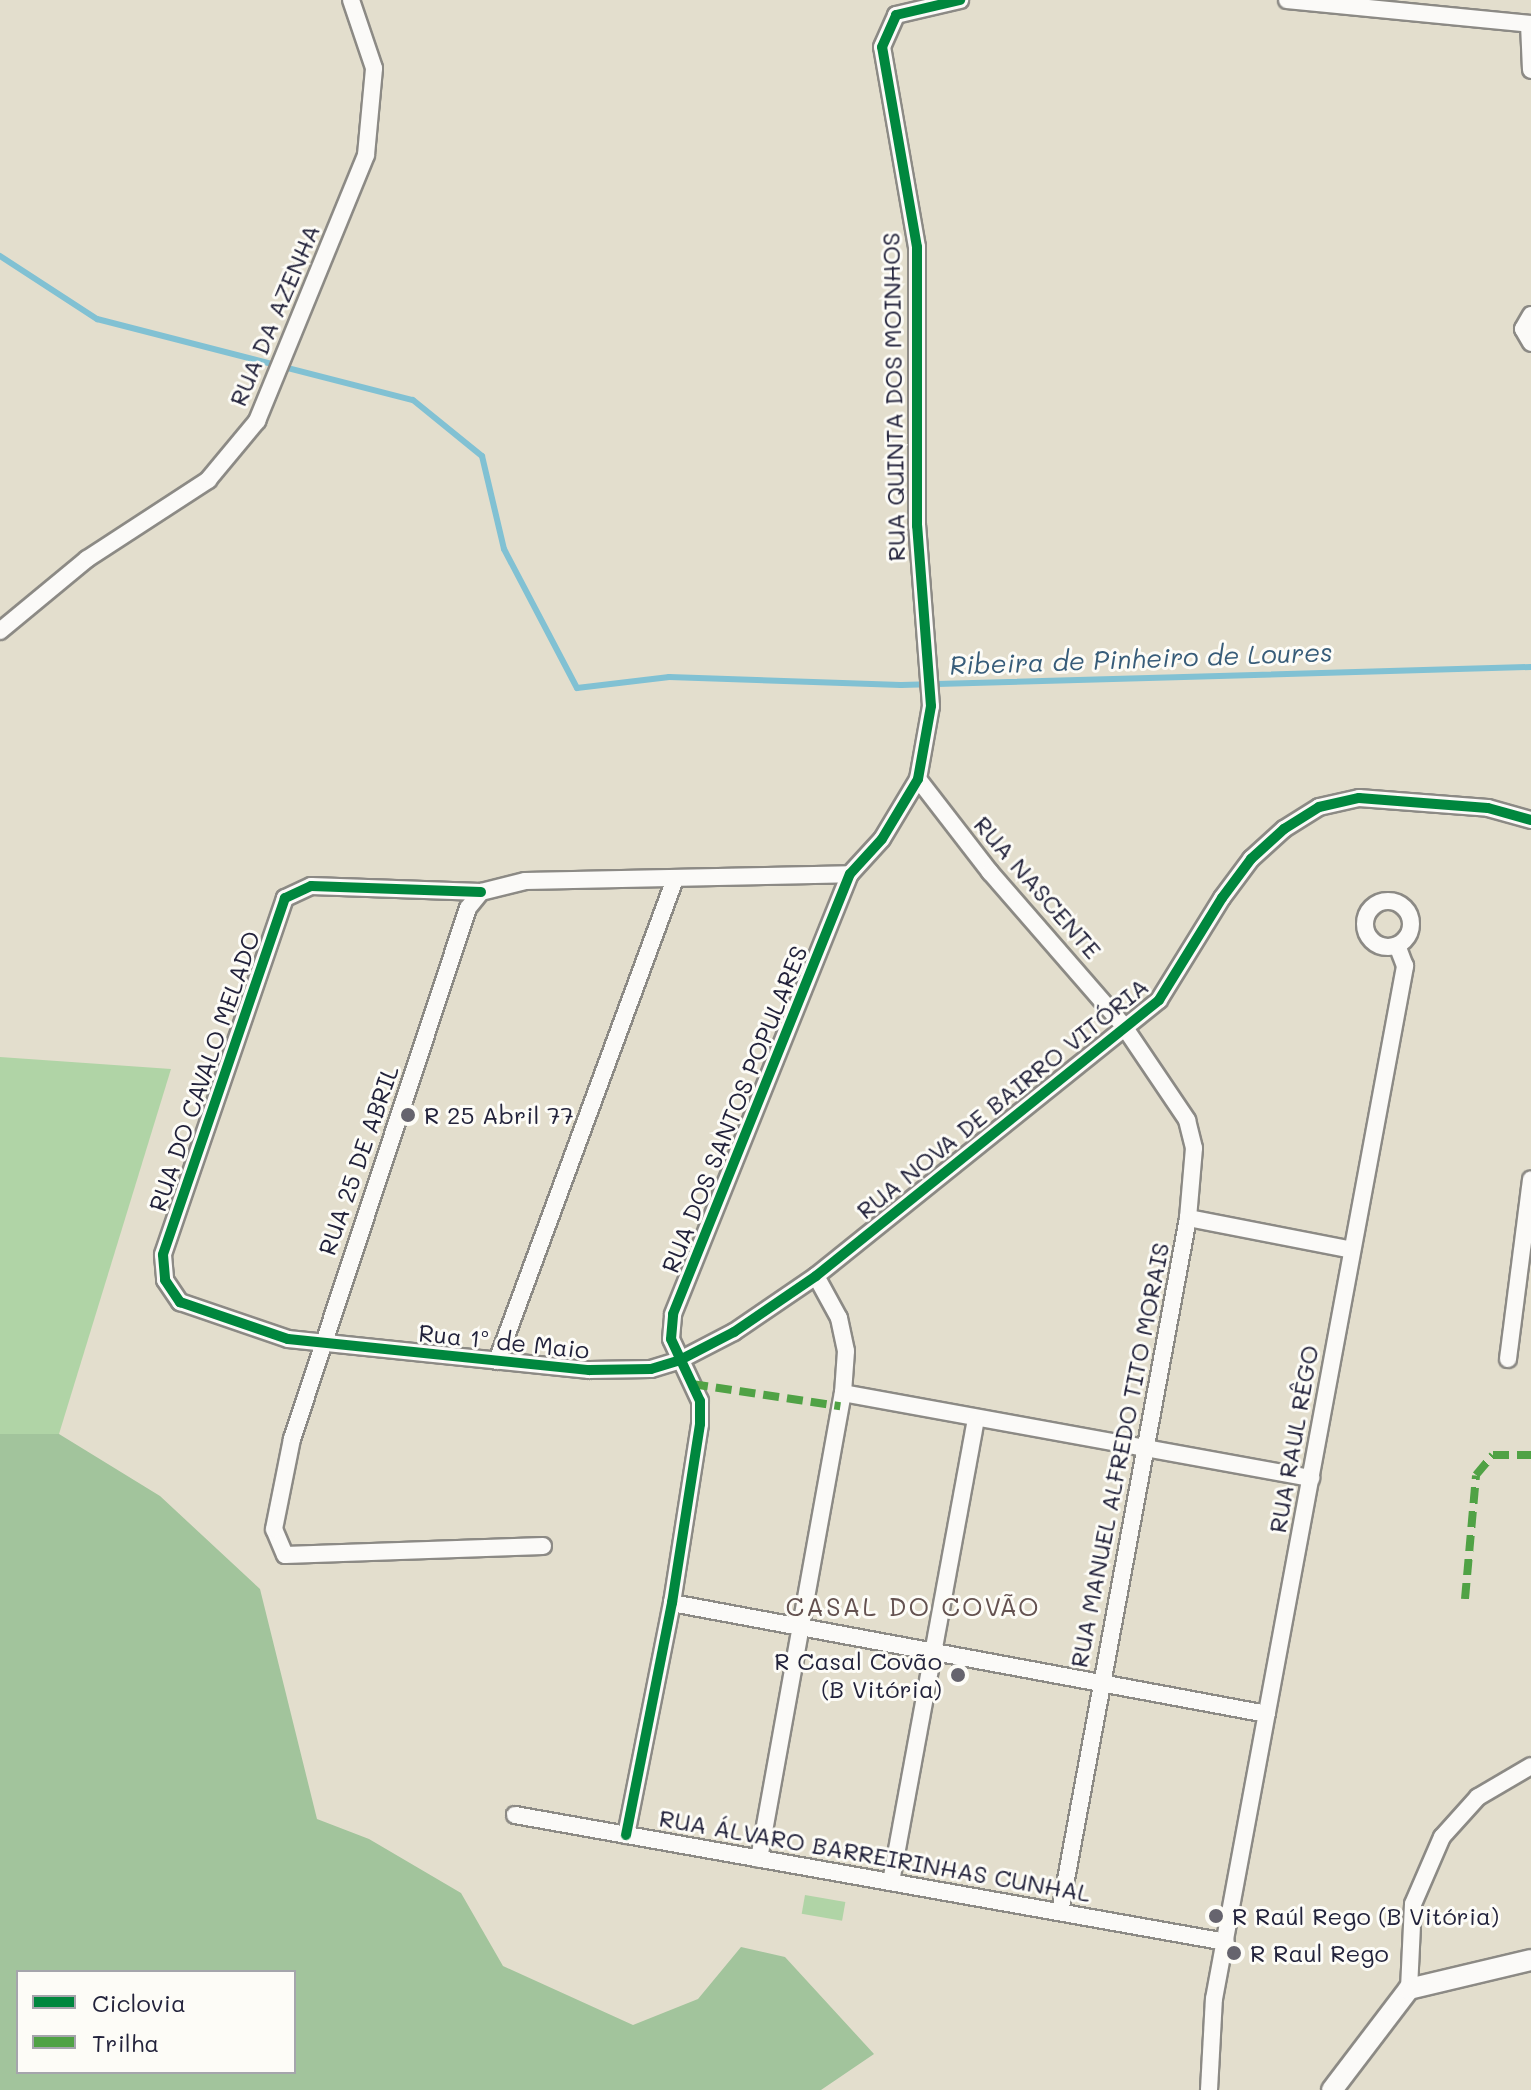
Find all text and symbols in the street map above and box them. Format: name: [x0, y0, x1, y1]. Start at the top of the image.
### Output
street label: RUA DA AZENHA: [223, 220, 325, 410]
street label: RUA QUINTA DOS MOINHOS: [876, 232, 910, 562]
water label: Ribeira de Pinheiro de Loures: [949, 637, 1333, 681]
street label: RUA NASCENTE: [968, 810, 1108, 964]
street label: RUA DO CAVALO MELADO: [142, 927, 266, 1215]
street label: RUA DOS SANTOS POPULARES: [655, 941, 813, 1277]
street label: RUA NOVA DE BAIRRO VITÓRIA: [850, 971, 1154, 1225]
street label: RUA 25 DE ABRIL: [312, 1061, 404, 1259]
place label: R 25 Abril 77: [424, 1101, 574, 1129]
marker: R 25 Abril 77: [399, 1106, 417, 1124]
street label: RUA MANUEL ALFREDO TITO MORAIS: [1064, 1240, 1174, 1670]
street label: Rua 1º de Maio: [417, 1318, 591, 1364]
street label: RUA RAUL RÊGO: [1262, 1343, 1324, 1535]
district label: CASAL DO COVÃO: [785, 1591, 1041, 1623]
place label: R Casal Covão (B Vitória): [774, 1647, 942, 1703]
marker: R Casal Covão (B Vitória): [949, 1666, 967, 1684]
street label: RUA ÁLVARO BARREIRINHAS CUNHAL: [657, 1803, 1093, 1907]
place label: R Raúl Rego (B Vitória): [1232, 1902, 1499, 1930]
marker: R Raúl Rego (B Vitória): [1207, 1907, 1225, 1925]
place label: R Raul Rego: [1250, 1939, 1389, 1967]
marker: R Raul Rego: [1225, 1944, 1243, 1962]
legend: [16, 1970, 296, 2074]
text: Ciclovia: [92, 1987, 186, 2018]
text: Trilha: [92, 2027, 159, 2058]

